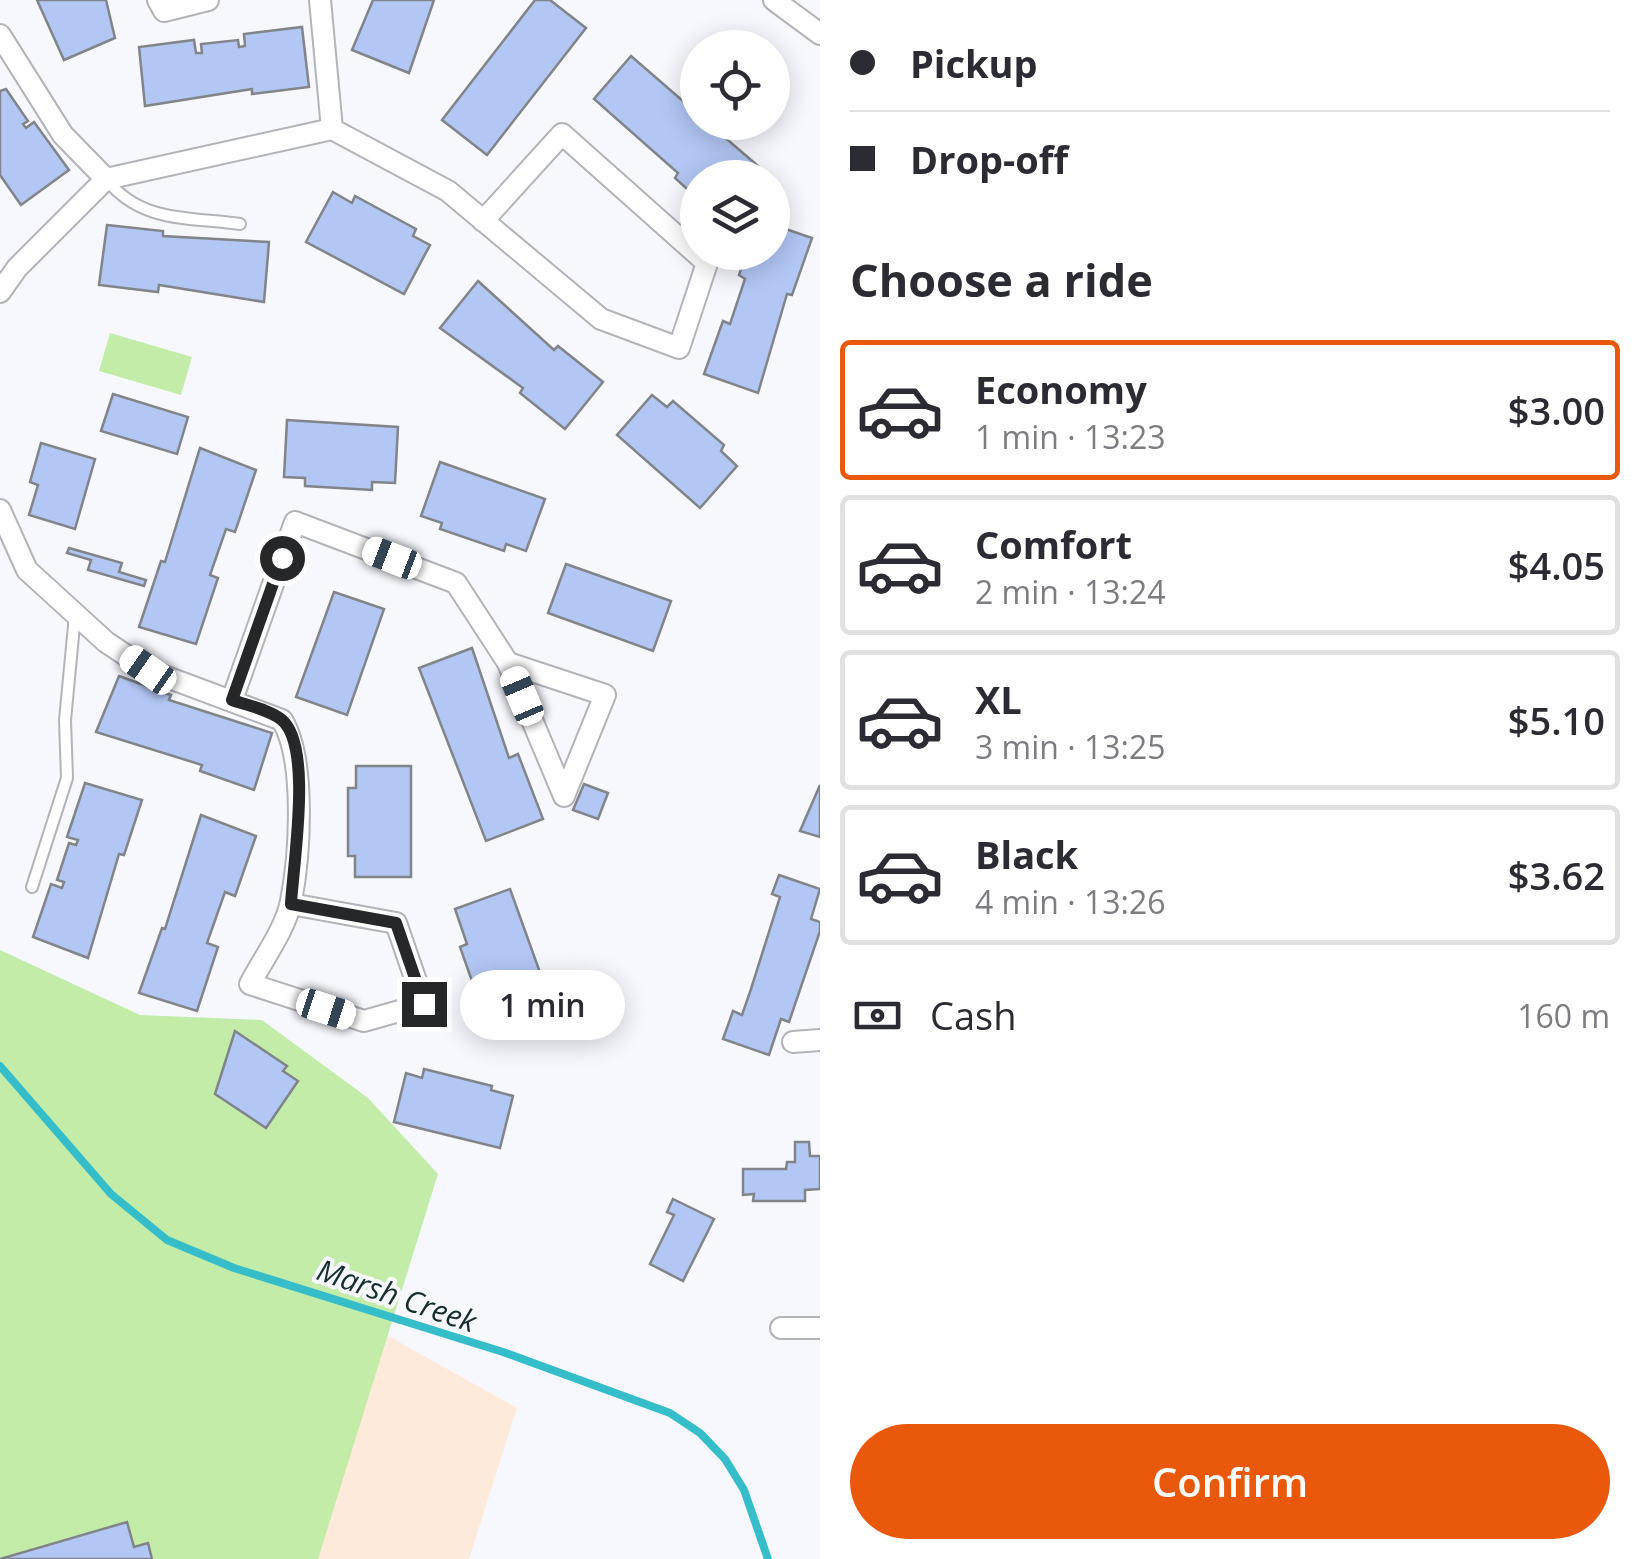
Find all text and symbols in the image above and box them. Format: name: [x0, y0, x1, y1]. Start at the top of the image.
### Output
map controls: [680, 30, 790, 270]
button: locate: [680, 30, 790, 140]
text: Pickup: [910, 37, 1038, 89]
text: Drop-off: [910, 133, 1068, 185]
button: layers: [680, 160, 790, 270]
text: Choose a ride: [850, 249, 1153, 310]
text: Economy: [975, 363, 1147, 415]
icon: car: [855, 365, 945, 455]
text: $3.00: [1508, 384, 1605, 436]
text: 1 min · 13:23: [975, 415, 1166, 458]
text: Comfort: [975, 518, 1132, 570]
icon: car: [855, 520, 945, 610]
car: [359, 533, 425, 583]
route start: [260, 536, 305, 581]
text: $4.05: [1508, 539, 1605, 591]
text: 2 min · 13:24: [975, 570, 1166, 613]
car: [115, 641, 181, 699]
car: [496, 663, 548, 729]
text: XL: [975, 673, 1022, 725]
icon: car: [855, 675, 945, 765]
text: $5.10: [1508, 694, 1605, 746]
text: 3 min · 13:25: [975, 725, 1166, 768]
text: Black: [975, 828, 1078, 880]
icon: car: [855, 830, 945, 920]
text: $3.62: [1508, 849, 1605, 901]
text: 4 min · 13:26: [975, 880, 1166, 923]
callout: 1 min: [459, 969, 624, 1039]
route end: [402, 982, 447, 1027]
text: 1 min: [499, 983, 586, 1026]
car: [293, 985, 359, 1033]
icon: cash: [850, 988, 905, 1043]
text: Cash: [930, 989, 1016, 1041]
text: 160 m: [1517, 994, 1610, 1037]
water label: Marsh Creek: [312, 1249, 483, 1342]
button: Confirm: [850, 1424, 1610, 1539]

